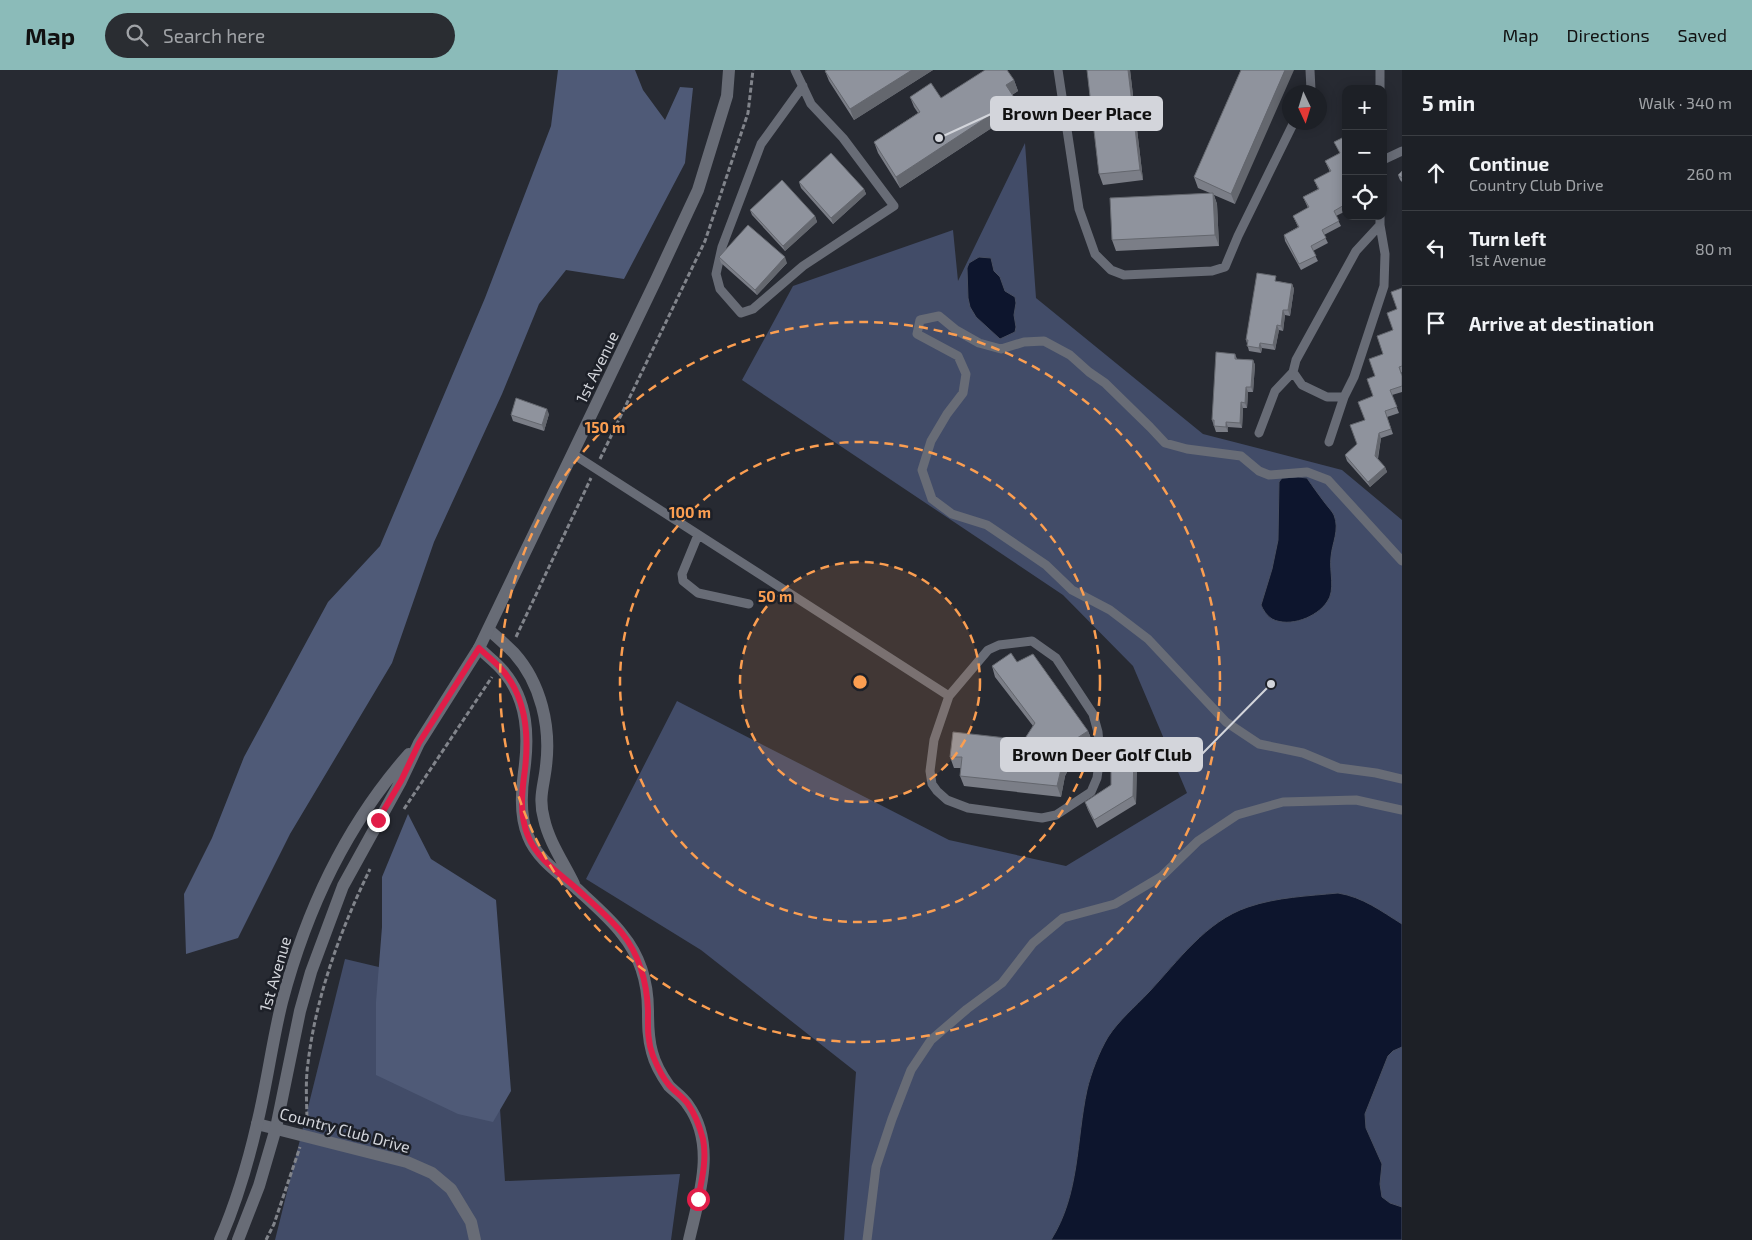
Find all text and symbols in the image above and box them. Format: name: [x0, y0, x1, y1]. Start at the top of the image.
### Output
search box: [105, 13, 455, 58]
text: Map: [25, 21, 75, 50]
icon: search: [123, 21, 151, 49]
text: Search here: [163, 24, 265, 47]
text: Map: [1502, 24, 1539, 46]
text: Directions: [1567, 24, 1650, 46]
text: Saved: [1678, 24, 1727, 46]
north arrow: [1282, 85, 1327, 130]
map controls: [1342, 85, 1387, 220]
button: +: [1342, 85, 1387, 130]
text: 5 min: [1422, 90, 1475, 115]
text: Walk · 340 m: [1639, 93, 1732, 112]
callout: Brown Deer Place: [991, 97, 1162, 130]
text: Brown Deer Place: [1002, 102, 1152, 124]
button: −: [1342, 130, 1387, 175]
text: Continue: [1469, 152, 1549, 175]
icon: ahead: [1422, 159, 1450, 187]
text: 260 m: [1687, 164, 1732, 183]
button: locate: [1342, 175, 1387, 220]
text: Country Club Drive: [1469, 175, 1603, 194]
text: Turn left: [1469, 227, 1546, 250]
icon: left: [1422, 234, 1450, 262]
text: 80 m: [1695, 239, 1732, 258]
text: 1st Avenue: [1469, 250, 1546, 269]
icon: arrive: [1422, 309, 1450, 337]
text: Arrive at destination: [1469, 312, 1654, 335]
street label: 1st Avenue: [571, 328, 622, 406]
text: 150 m: [585, 418, 625, 436]
text: 100 m: [669, 503, 711, 521]
text: 50 m: [758, 587, 792, 605]
centre of rings: [851, 673, 869, 691]
callout: Brown Deer Golf Club: [1001, 738, 1202, 771]
text: Brown Deer Golf Club: [1012, 743, 1192, 765]
route end: [367, 809, 390, 832]
street label: 1st Avenue: [255, 934, 294, 1014]
street label: Country Club Drive: [278, 1103, 413, 1156]
route start: [687, 1188, 710, 1211]

